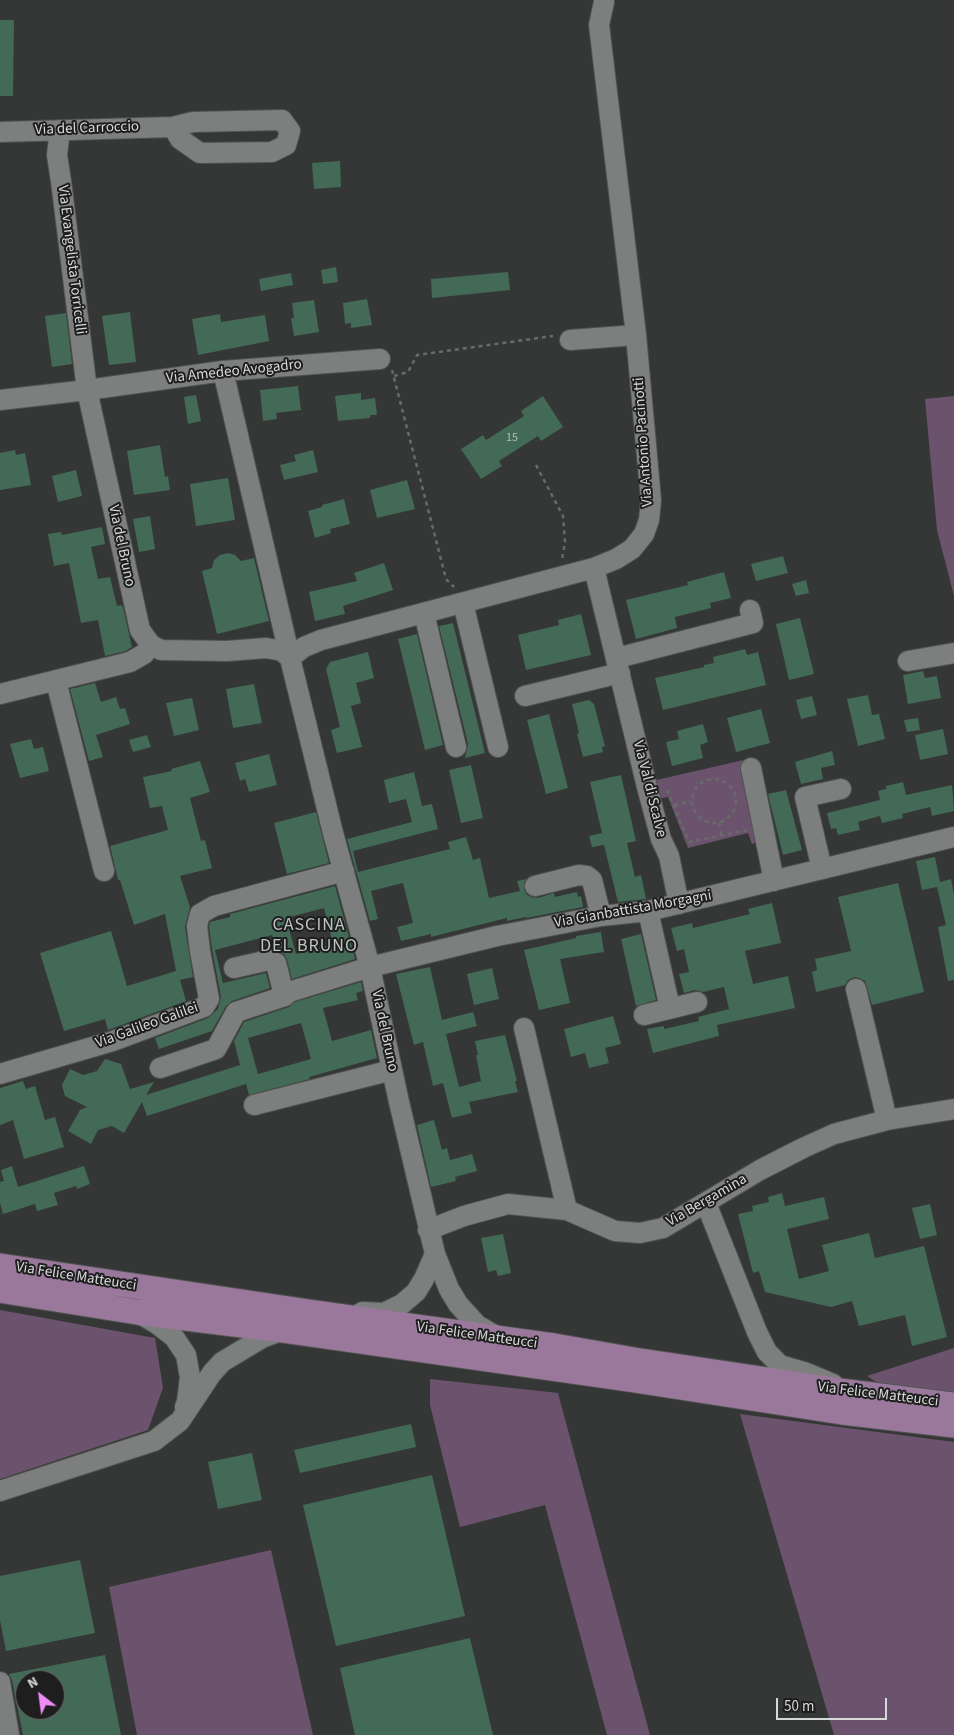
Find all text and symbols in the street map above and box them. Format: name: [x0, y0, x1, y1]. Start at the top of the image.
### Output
street label: Via del Carroccio: [35, 118, 139, 140]
street label: Via Evangelista Torricelli: [53, 184, 89, 336]
street label: Via Amedeo Avogadro: [165, 356, 303, 388]
street label: Via Antonio Pacinotti: [630, 377, 658, 507]
house number: 15: [506, 431, 518, 445]
street label: Via del Bruno: [104, 503, 138, 589]
street label: Via Val di Scalve: [628, 739, 670, 839]
street label: Via Gianbattista Morgagni: [553, 887, 713, 933]
district label: CASCINA DEL BRUNO: [259, 915, 359, 958]
street label: Via del Bruno: [367, 988, 401, 1074]
street label: Via Galileo Galilei: [93, 999, 201, 1053]
street label: Via Bergamina: [664, 1171, 750, 1231]
street label: Via Felice Matteucci: [15, 1259, 137, 1295]
street label: Via Felice Matteucci: [416, 1319, 538, 1353]
street label: Via Felice Matteucci: [817, 1379, 939, 1411]
north arrow: [15, 1670, 65, 1720]
text: N: [24, 1672, 42, 1694]
scale bar: [779, 1688, 890, 1720]
text: 50 m: [784, 1696, 814, 1717]

